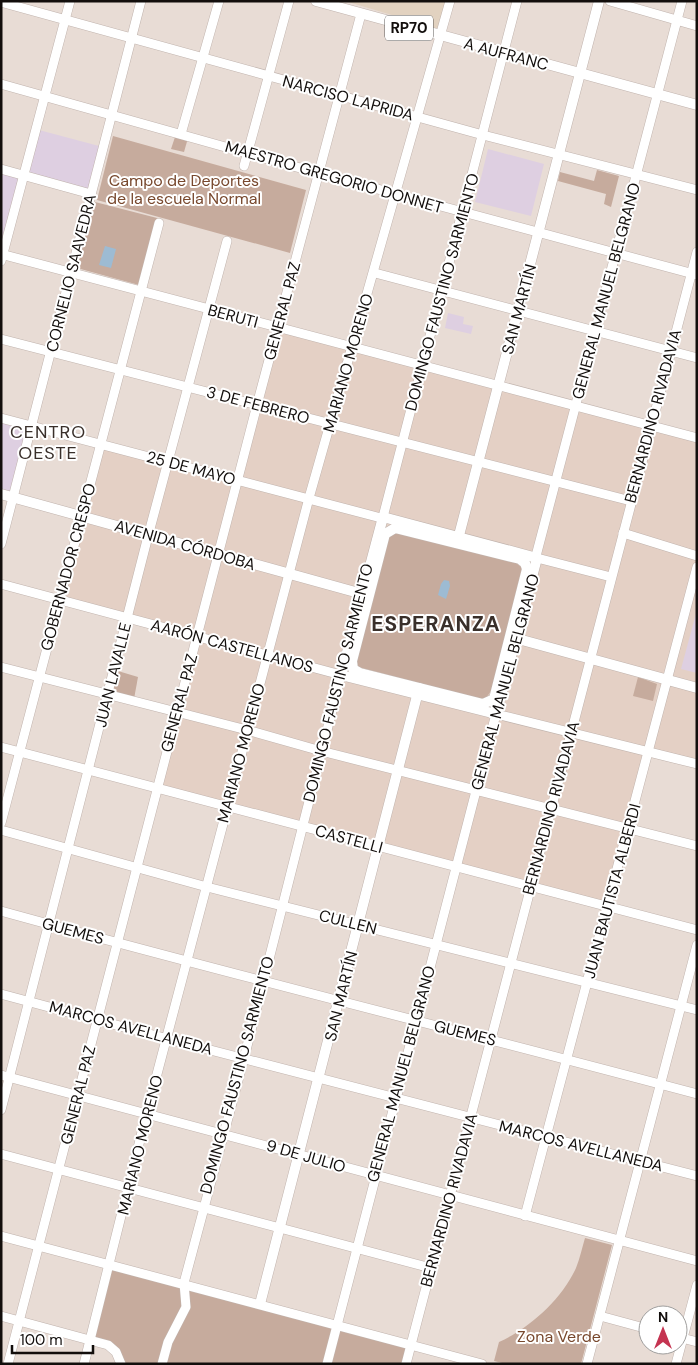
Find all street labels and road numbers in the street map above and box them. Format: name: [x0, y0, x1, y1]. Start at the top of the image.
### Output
road number: RP70: [385, 15, 433, 40]
street label: A AUFRANC: [461, 33, 551, 75]
street label: NARCISO LAPRIDA: [280, 70, 416, 126]
street label: MAESTRO GREGORIO DONNET: [223, 136, 445, 218]
street label: DOMINGO FAUSTINO SARMIENTO: [400, 171, 484, 413]
street label: GENERAL MANUEL BELGRANO: [567, 180, 645, 402]
street label: CORNELIO SAAVEDRA: [41, 191, 101, 354]
street label: GENERAL PAZ: [259, 259, 305, 363]
street label: SAN MARTÍN: [497, 262, 541, 356]
street label: MARIANO MORENO: [318, 291, 378, 435]
street label: BERUTI: [205, 299, 261, 333]
street label: BERNARDINO RIVADAVIA: [620, 326, 686, 505]
street label: 3 DE FEBRERO: [204, 381, 312, 429]
street label: 25 DE MAYO: [144, 446, 238, 490]
street label: GOBERNADOR CRESPO: [36, 481, 100, 653]
street label: AVENIDA CÓRDOBA: [112, 515, 258, 575]
street label: DOMINGO FAUSTINO SARMIENTO: [298, 561, 378, 805]
street label: GENERAL MANUEL BELGRANO: [466, 571, 544, 793]
street label: AARÓN CASTELLANOS: [148, 614, 316, 678]
street label: JUAN LAVALLE: [90, 620, 136, 730]
street label: GENERAL PAZ: [156, 651, 202, 755]
street label: MARIANO MORENO: [212, 681, 270, 825]
street label: BERNARDINO RIVADAVIA: [518, 718, 584, 897]
street label: JUAN BAUTISTA ALBERDI: [579, 801, 645, 981]
street label: CASTELLI: [313, 820, 385, 858]
street label: CULLEN: [317, 905, 379, 939]
street label: GUEMES: [40, 913, 106, 949]
street label: SAN MARTÍN: [320, 949, 362, 1043]
street label: DOMINGO FAUSTINO SARMIENTO: [195, 954, 279, 1196]
street label: GENERAL MANUEL BELGRANO: [362, 963, 440, 1185]
street label: MARCOS AVELLANEDA: [47, 996, 215, 1060]
street label: GUEMES: [432, 1015, 498, 1051]
street label: GENERAL PAZ: [56, 1043, 100, 1147]
street label: MARIANO MORENO: [112, 1073, 168, 1217]
street label: BERNARDINO RIVADAVIA: [416, 1110, 482, 1289]
street label: MARCOS AVELLANEDA: [497, 1115, 666, 1177]
street label: 9 DE JULIO: [264, 1135, 348, 1177]

